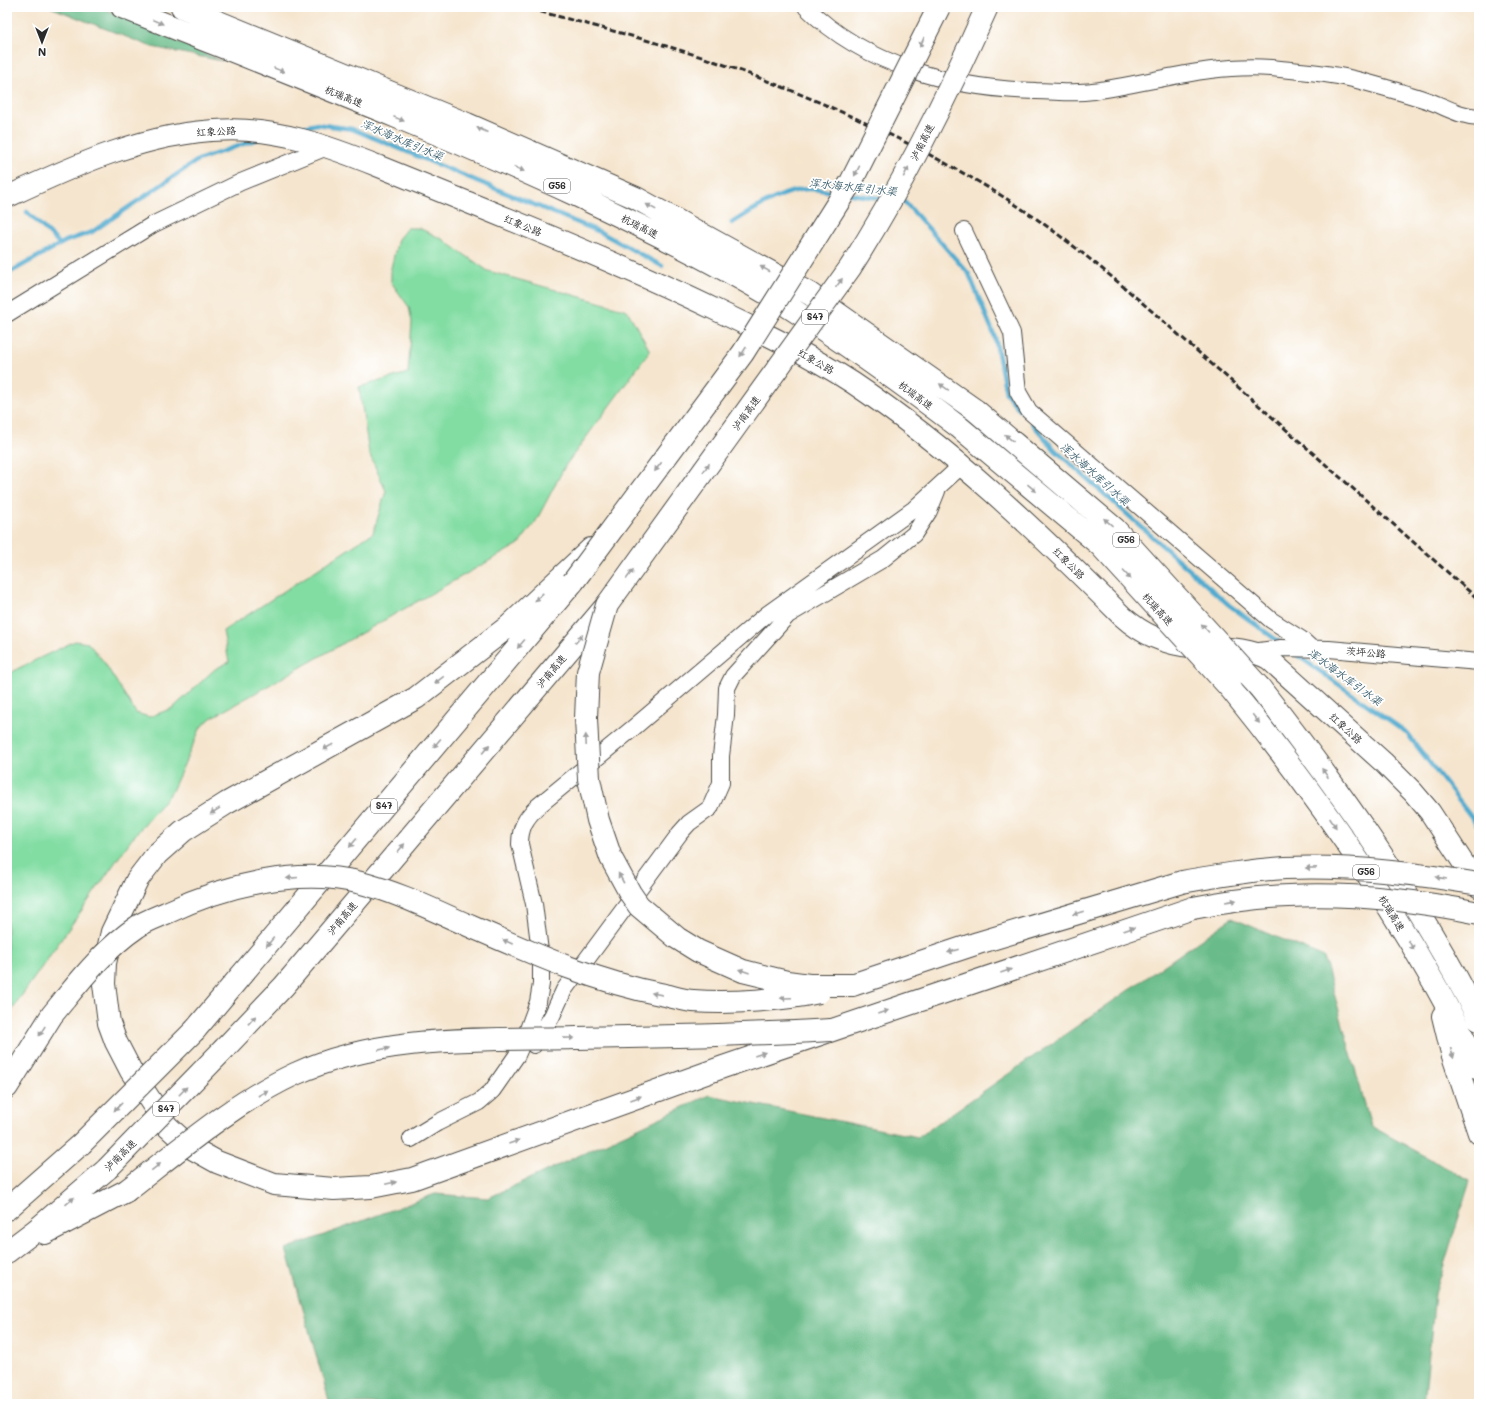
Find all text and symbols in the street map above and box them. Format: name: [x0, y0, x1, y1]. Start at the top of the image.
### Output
one-way arrow: [153, 19, 165, 25]
north arrow: [22, 22, 62, 62]
one-way arrow: [919, 36, 925, 48]
text: N: [38, 45, 46, 60]
one-way arrow: [273, 68, 285, 74]
street label: 杭瑞高速: [323, 82, 365, 110]
water label: 浑水海水库引水渠: [359, 115, 447, 164]
one-way arrow: [394, 116, 406, 122]
street label: 泸南高速: [907, 121, 937, 163]
street label: 红象公路: [196, 123, 236, 139]
one-way arrow: [476, 127, 488, 133]
one-way arrow: [854, 165, 861, 176]
one-way arrow: [514, 166, 525, 172]
one-way arrow: [903, 166, 910, 178]
water label: 浑水海水库引水渠: [809, 174, 899, 199]
road number: G56: [544, 179, 570, 193]
one-way arrow: [646, 203, 657, 210]
street label: 红象公路: [502, 211, 544, 239]
street label: 杭瑞高速: [619, 211, 661, 241]
one-way arrow: [760, 266, 771, 272]
one-way arrow: [835, 278, 843, 288]
road number: S47: [802, 310, 828, 324]
street label: 红象公路: [795, 345, 837, 377]
one-way arrow: [739, 347, 747, 357]
street label: 杭瑞高速: [896, 377, 936, 413]
one-way arrow: [938, 383, 949, 391]
street label: 泸南高速: [729, 393, 763, 433]
one-way arrow: [1003, 433, 1014, 442]
water label: 浑水海水库引水渠: [1058, 439, 1134, 509]
one-way arrow: [654, 462, 662, 473]
one-way arrow: [702, 463, 710, 473]
one-way arrow: [1026, 483, 1037, 492]
one-way arrow: [1102, 518, 1113, 527]
road number: G56: [1113, 533, 1139, 547]
street label: 红象公路: [1050, 544, 1088, 582]
one-way arrow: [626, 568, 634, 579]
one-way arrow: [1123, 570, 1132, 581]
street label: 杭瑞高速: [1139, 589, 1177, 629]
one-way arrow: [534, 592, 544, 601]
one-way arrow: [1201, 623, 1210, 633]
one-way arrow: [574, 634, 583, 644]
one-way arrow: [516, 638, 525, 649]
street label: 茨坪公路: [1345, 643, 1387, 661]
water label: 浑水海水库引水渠: [1305, 645, 1386, 709]
street label: 泸南高速: [533, 651, 569, 691]
one-way arrow: [434, 676, 445, 684]
street label: 红象公路: [1326, 709, 1366, 747]
one-way arrow: [1251, 714, 1260, 725]
one-way arrow: [583, 734, 590, 746]
one-way arrow: [433, 738, 442, 748]
one-way arrow: [323, 744, 334, 750]
one-way arrow: [481, 744, 490, 754]
one-way arrow: [1321, 768, 1329, 778]
road number: S47: [371, 799, 397, 813]
one-way arrow: [209, 807, 221, 814]
one-way arrow: [1330, 817, 1337, 829]
one-way arrow: [349, 837, 358, 848]
one-way arrow: [397, 843, 406, 853]
one-way arrow: [1305, 864, 1317, 871]
road number: G56: [1353, 865, 1379, 879]
one-way arrow: [618, 872, 625, 884]
one-way arrow: [286, 874, 298, 881]
one-way arrow: [1434, 875, 1447, 881]
street label: 杭瑞高速: [1376, 892, 1408, 934]
street label: 泸南高速: [324, 898, 360, 938]
one-way arrow: [1225, 898, 1237, 904]
one-way arrow: [1071, 910, 1083, 916]
one-way arrow: [1123, 926, 1135, 932]
one-way arrow: [265, 937, 274, 947]
one-way arrow: [502, 939, 513, 945]
one-way arrow: [1408, 939, 1415, 950]
one-way arrow: [947, 948, 959, 954]
one-way arrow: [1000, 967, 1012, 973]
one-way arrow: [738, 968, 750, 974]
one-way arrow: [651, 990, 663, 996]
one-way arrow: [780, 995, 792, 1002]
one-way arrow: [877, 1009, 889, 1015]
one-way arrow: [247, 1015, 257, 1025]
one-way arrow: [38, 1026, 46, 1036]
one-way arrow: [563, 1035, 576, 1041]
one-way arrow: [378, 1045, 390, 1051]
one-way arrow: [1450, 1047, 1456, 1059]
one-way arrow: [754, 1051, 766, 1057]
one-way arrow: [178, 1086, 188, 1096]
one-way arrow: [257, 1089, 269, 1096]
one-way arrow: [631, 1094, 643, 1100]
one-way arrow: [113, 1102, 123, 1112]
road number: S47: [153, 1102, 179, 1116]
street label: 泸南高速: [101, 1136, 139, 1174]
one-way arrow: [508, 1138, 520, 1144]
one-way arrow: [151, 1163, 162, 1172]
one-way arrow: [385, 1180, 397, 1186]
one-way arrow: [65, 1196, 75, 1205]

